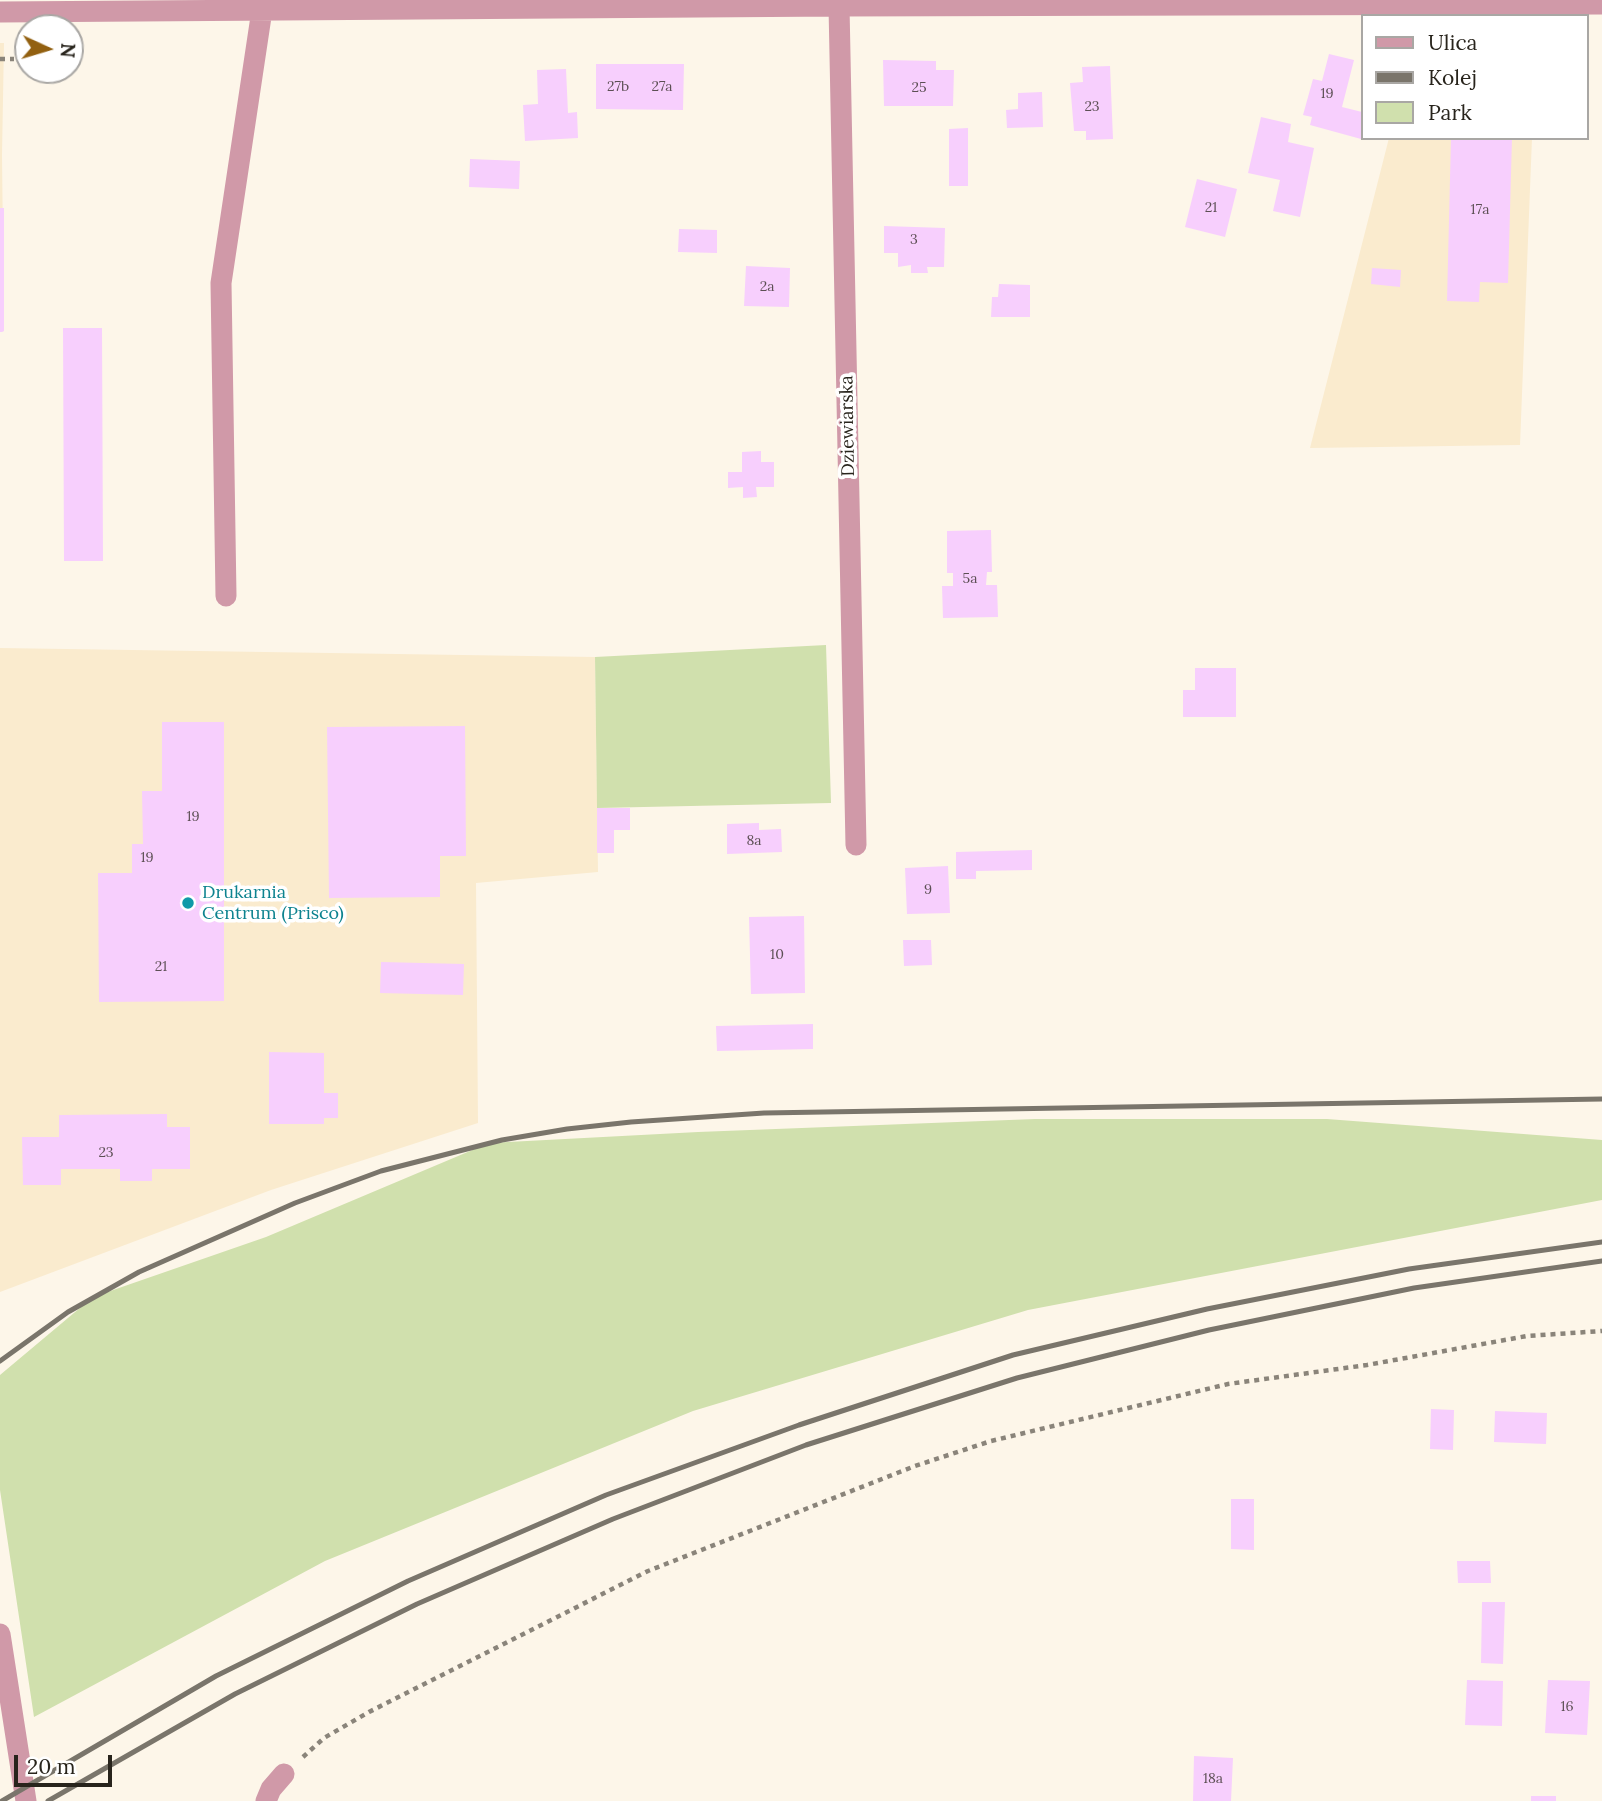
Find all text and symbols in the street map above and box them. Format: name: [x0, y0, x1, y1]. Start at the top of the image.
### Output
north arrow: [14, 14, 84, 84]
legend: [1360, 14, 1588, 140]
text: Ulica: [1428, 29, 1477, 56]
text: N: [55, 42, 80, 58]
text: Kolej: [1428, 64, 1477, 91]
house number: 27b: [607, 79, 629, 95]
house number: 27a: [651, 79, 673, 95]
house number: 25: [911, 80, 927, 96]
house number: 19: [1320, 86, 1334, 102]
house number: 23: [1084, 99, 1100, 115]
text: Park: [1428, 99, 1472, 126]
house number: 21: [1205, 200, 1217, 216]
house number: 17a: [1471, 202, 1489, 218]
house number: 3: [910, 232, 918, 248]
house number: 2a: [760, 279, 774, 295]
street label: Dziewiarska: [836, 375, 860, 477]
house number: 5a: [963, 571, 977, 587]
house number: 19: [186, 809, 200, 825]
house number: 8a: [746, 833, 762, 849]
house number: 19: [140, 850, 154, 866]
place label: Drukarnia Centrum (Prisco): [202, 882, 344, 924]
house number: 9: [924, 882, 932, 898]
marker: Drukarnia Centrum (Prisco): [180, 895, 196, 911]
house number: 10: [770, 947, 784, 963]
house number: 21: [155, 959, 167, 975]
house number: 23: [98, 1145, 114, 1161]
house number: 16: [1560, 1699, 1574, 1715]
scale bar: [18, 1742, 116, 1786]
text: 20 m: [27, 1753, 76, 1780]
house number: 18a: [1203, 1771, 1223, 1787]

